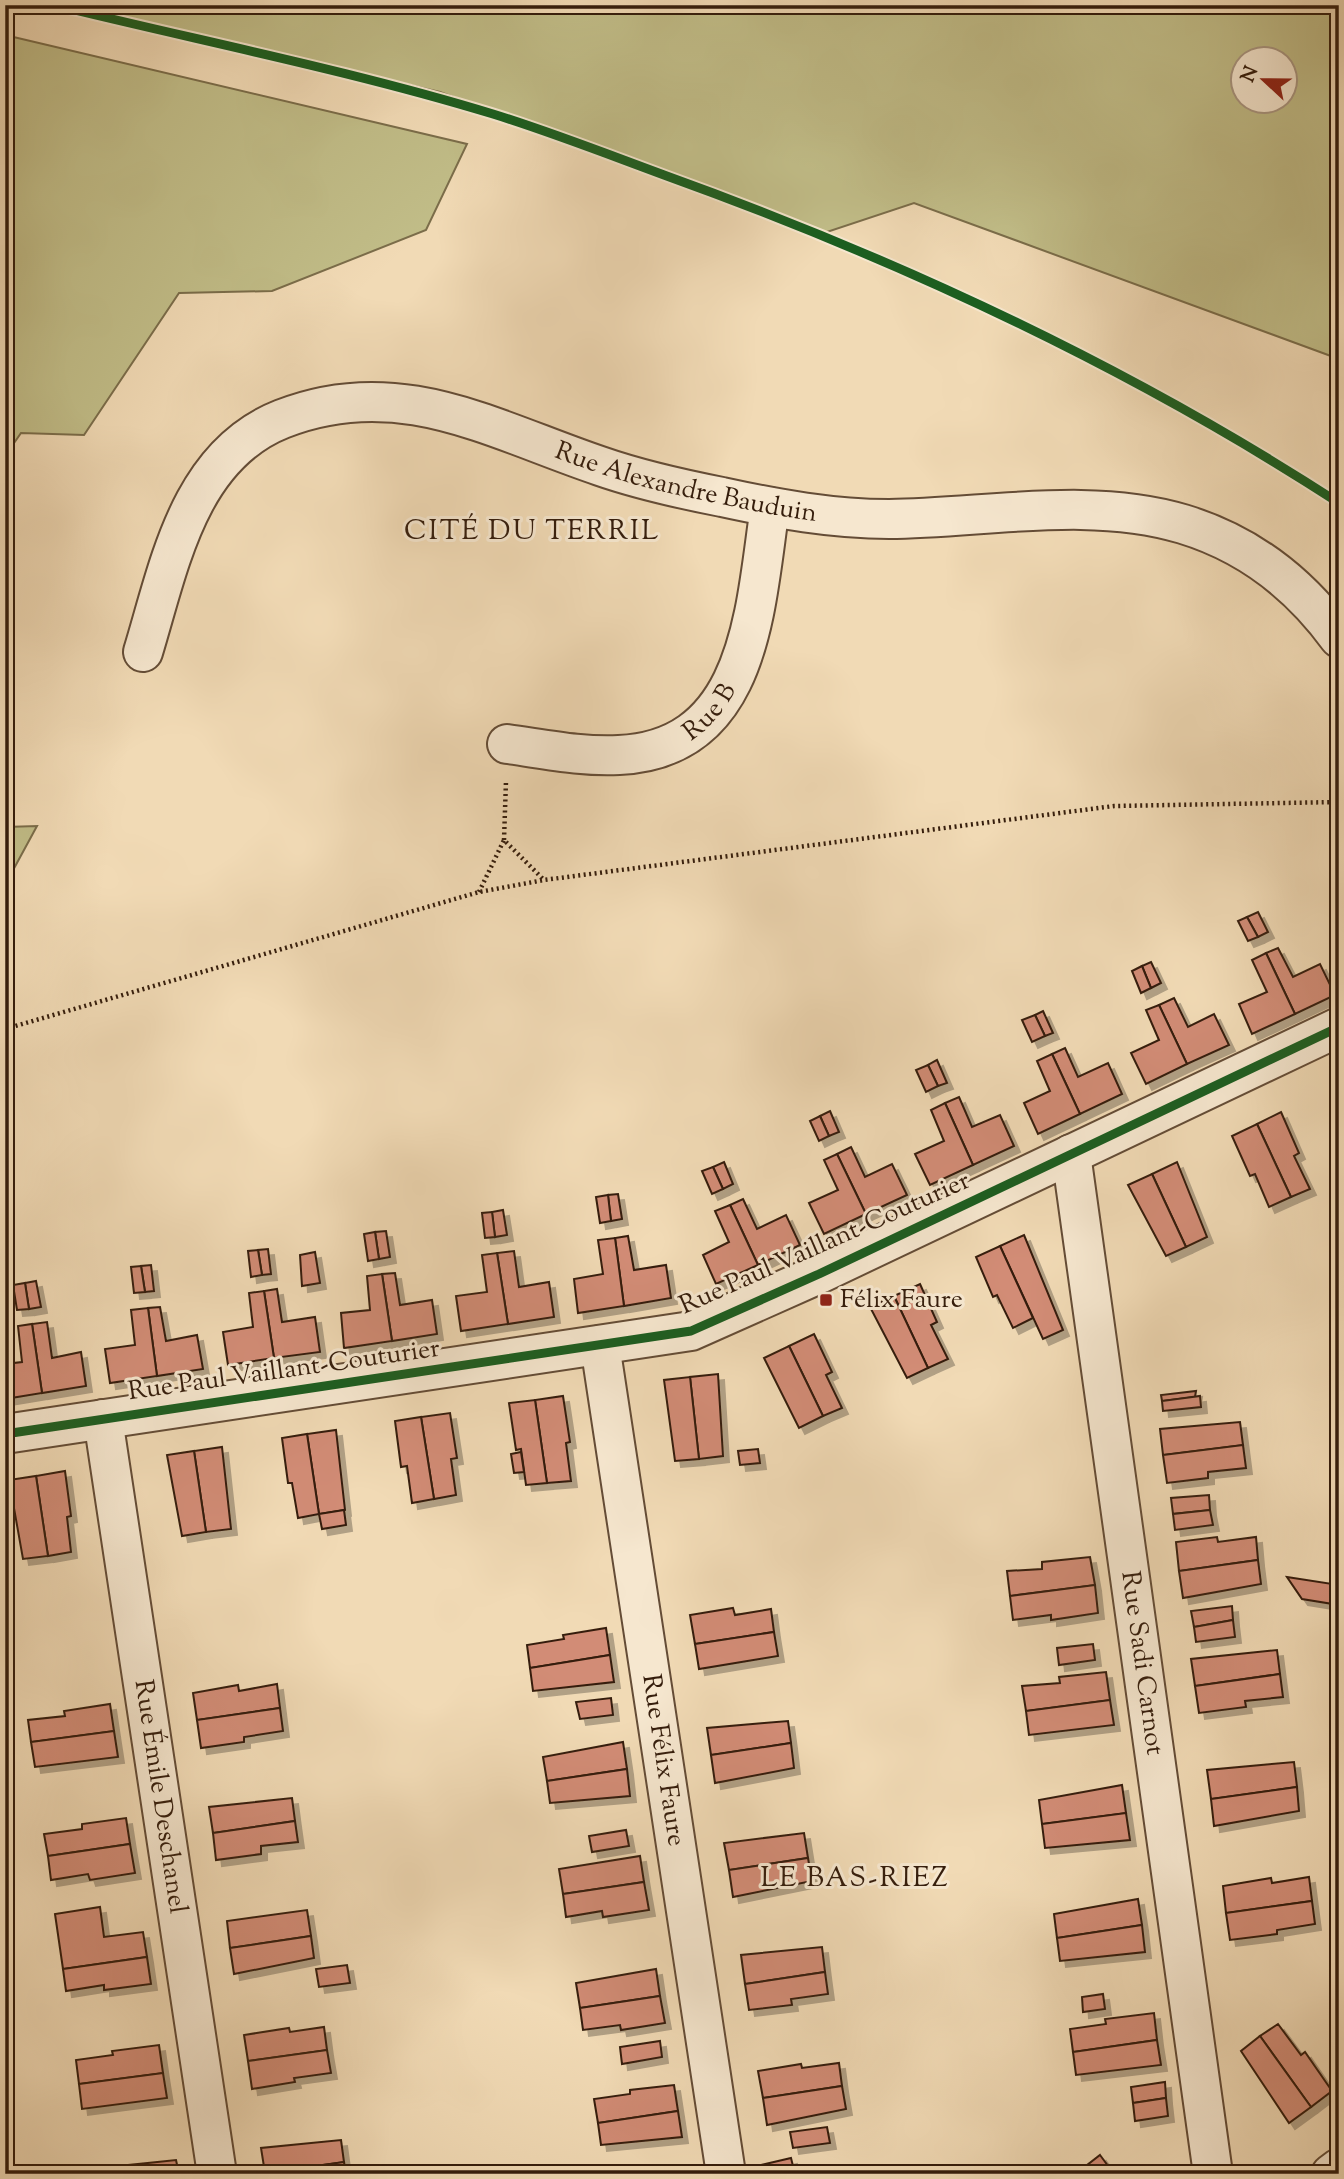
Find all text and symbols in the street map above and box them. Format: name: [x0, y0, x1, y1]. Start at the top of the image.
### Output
north arrow: [1228, 46, 1298, 116]
text: N: [1235, 62, 1266, 87]
street label: Rue Alexandre Bauduin: [549, 433, 819, 532]
district label: CITÉ DU TERRIL: [404, 512, 660, 552]
street label: Rue B: [675, 676, 746, 750]
street label: Rue Paul Vaillant-Couturier: [674, 1163, 976, 1325]
place label: Félix Faure: [840, 1282, 963, 1319]
marker: Félix Faure: [818, 1292, 834, 1308]
street label: Rue Paul Vaillant-Couturier: [126, 1331, 443, 1411]
street label: Rue Sadi Carnot: [1111, 1569, 1173, 1758]
street label: Rue Félix Faure: [632, 1672, 694, 1849]
street label: Rue Émile Deschanel: [124, 1677, 196, 1916]
district label: LE BAS-RIEZ: [760, 1859, 950, 1899]

